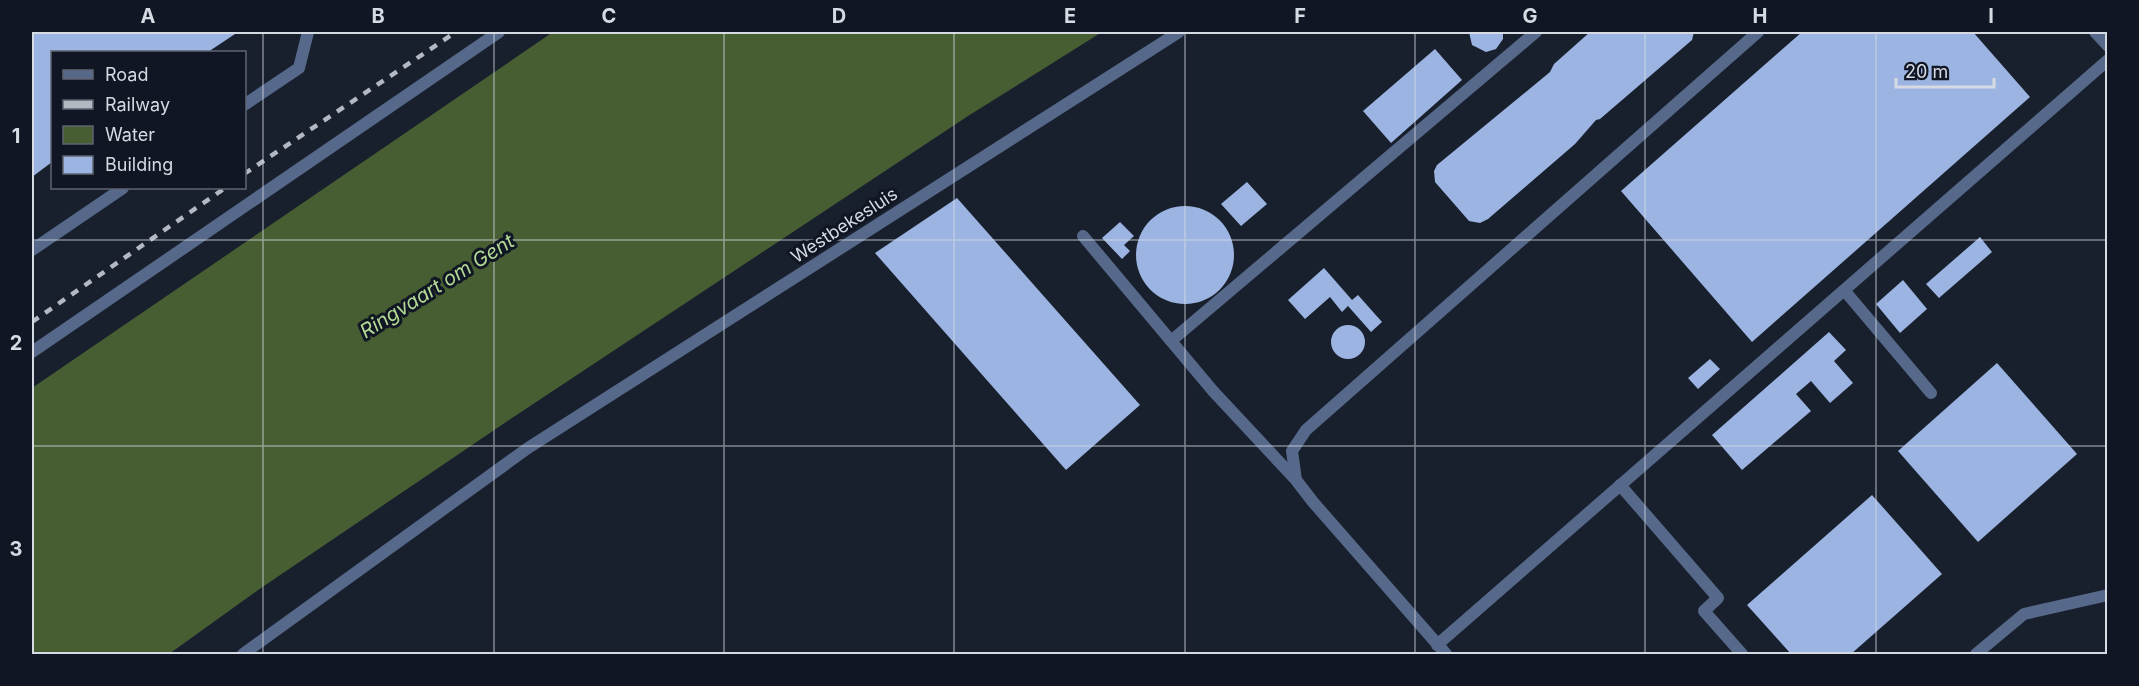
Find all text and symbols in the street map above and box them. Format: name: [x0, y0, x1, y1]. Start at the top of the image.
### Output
text: A: [141, 4, 156, 28]
text: B: [371, 4, 385, 28]
text: C: [602, 4, 616, 28]
text: D: [832, 4, 846, 28]
text: E: [1064, 4, 1076, 28]
text: F: [1294, 4, 1306, 28]
text: G: [1522, 4, 1538, 28]
text: H: [1753, 4, 1767, 28]
text: I: [1988, 4, 1994, 28]
legend: [51, 51, 246, 189]
scale bar: [1896, 51, 1994, 89]
text: 20 m: [1905, 61, 1948, 82]
text: Road: [105, 64, 148, 85]
text: Railway: [105, 94, 170, 115]
text: 1: [12, 124, 20, 148]
text: Water: [105, 124, 155, 145]
text: Building: [105, 154, 173, 175]
street label: Westbekesluis: [787, 183, 901, 267]
water label: Ringvaart om Gent: [355, 229, 519, 343]
text: 2: [10, 331, 22, 355]
text: 3: [10, 537, 22, 561]

